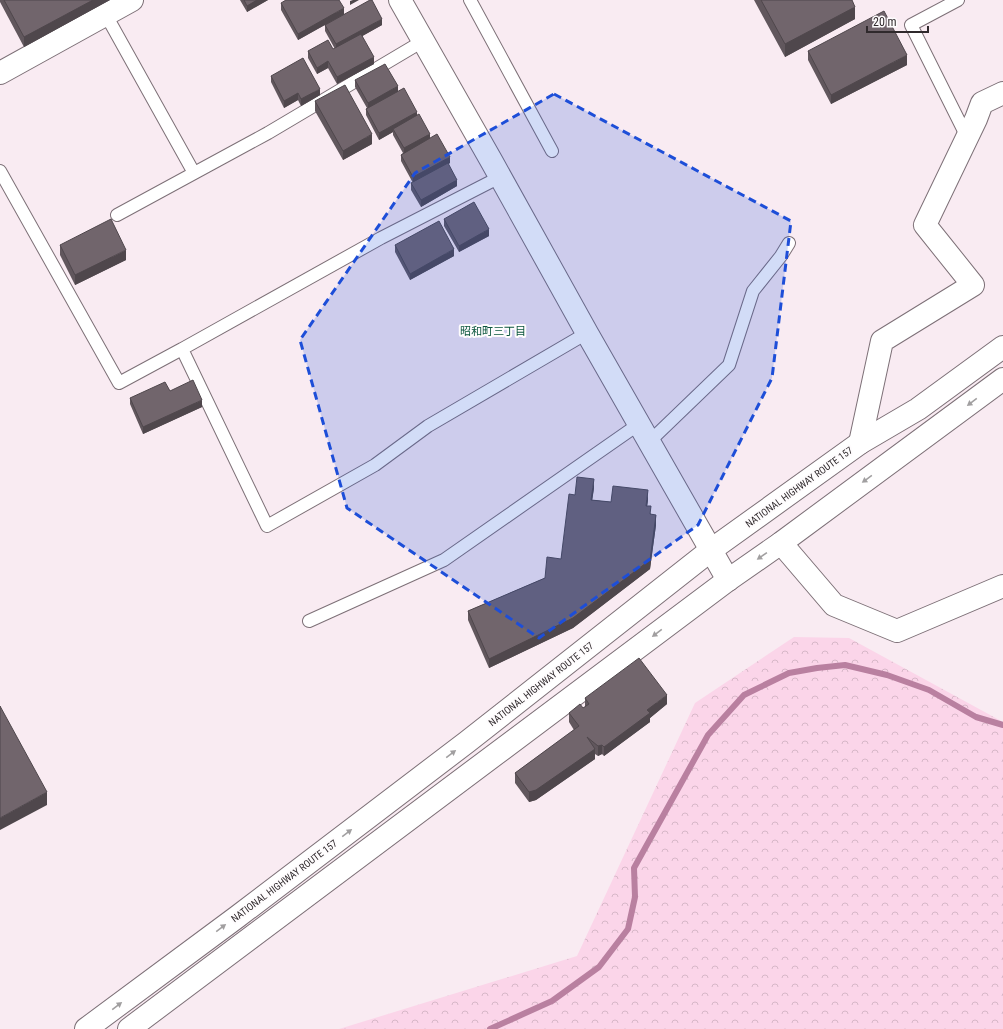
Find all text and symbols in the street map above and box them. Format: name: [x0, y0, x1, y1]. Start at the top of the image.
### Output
scale bar: [867, 8, 928, 34]
text: 20 m: [873, 15, 897, 29]
district label: 昭和町三丁目: [460, 325, 526, 338]
one-way arrow: [966, 398, 977, 407]
street label: NATIONAL HIGHWAY ROUTE 157: [743, 444, 855, 530]
one-way arrow: [862, 475, 872, 483]
one-way arrow: [757, 552, 767, 560]
one-way arrow: [652, 629, 663, 637]
street label: NATIONAL HIGHWAY ROUTE 157: [487, 640, 595, 728]
one-way arrow: [445, 750, 456, 758]
one-way arrow: [342, 829, 353, 837]
street label: NATIONAL HIGHWAY ROUTE 157: [229, 838, 339, 924]
one-way arrow: [216, 924, 227, 932]
one-way arrow: [112, 1002, 122, 1010]

